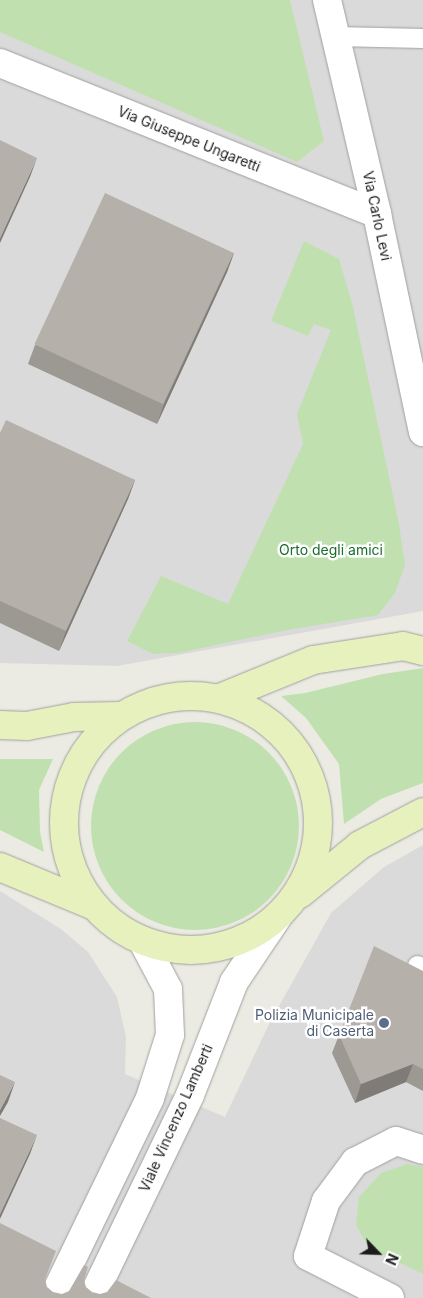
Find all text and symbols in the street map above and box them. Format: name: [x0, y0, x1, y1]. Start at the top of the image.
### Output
street label: Via Giuseppe Ungaretti: [115, 103, 263, 175]
street label: Via Carlo Levi: [359, 170, 395, 262]
park label: Orto degli amici: [279, 542, 383, 558]
place label: Polizia Municipale di Caserta: [255, 1007, 374, 1040]
marker: Polizia Municipale di Caserta: [378, 1017, 390, 1029]
street label: Viale Vincenzo Lamberti: [136, 1041, 216, 1195]
north arrow: [353, 1228, 403, 1278]
text: N: [382, 1251, 402, 1268]

